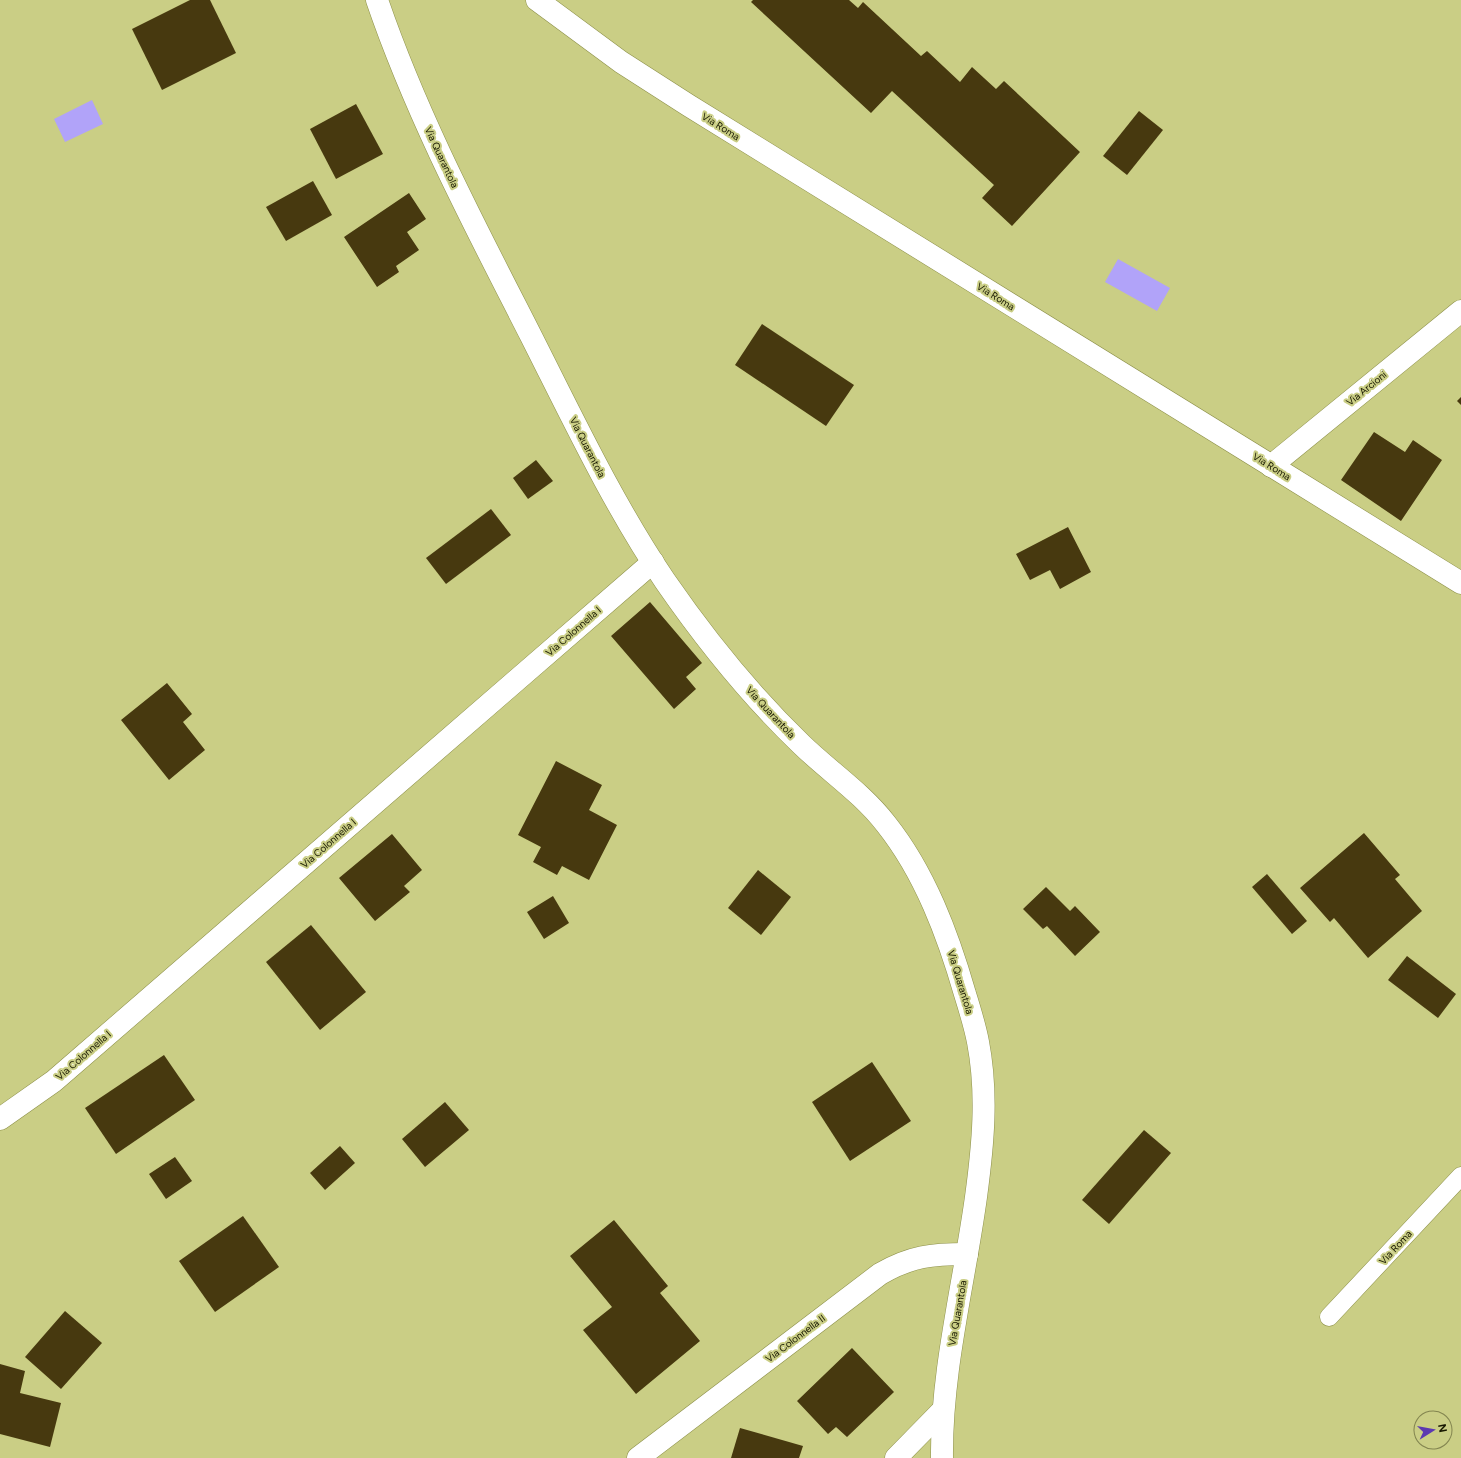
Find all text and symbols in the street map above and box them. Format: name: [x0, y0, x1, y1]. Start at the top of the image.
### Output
street label: Via Roma: [699, 110, 742, 143]
street label: Via Quarantola: [422, 124, 461, 190]
street label: Via Roma: [974, 280, 1017, 313]
street label: Via Arcioni: [1343, 368, 1389, 409]
street label: Via Quarantola: [567, 415, 608, 480]
street label: Via Roma: [1250, 450, 1293, 483]
street label: Via Colonnella I: [543, 604, 604, 659]
street label: Via Quarantola: [743, 684, 798, 741]
street label: Via Colonnella I: [298, 816, 359, 871]
street label: Via Quarantola: [945, 949, 976, 1016]
street label: Via Colonnella I: [53, 1028, 114, 1083]
street label: Via Roma: [1376, 1227, 1415, 1267]
street label: Via Quarantola: [945, 1279, 970, 1347]
street label: Via Colonnella II: [763, 1312, 828, 1365]
north arrow: [1413, 1410, 1453, 1450]
text: N: [1435, 1423, 1450, 1434]

